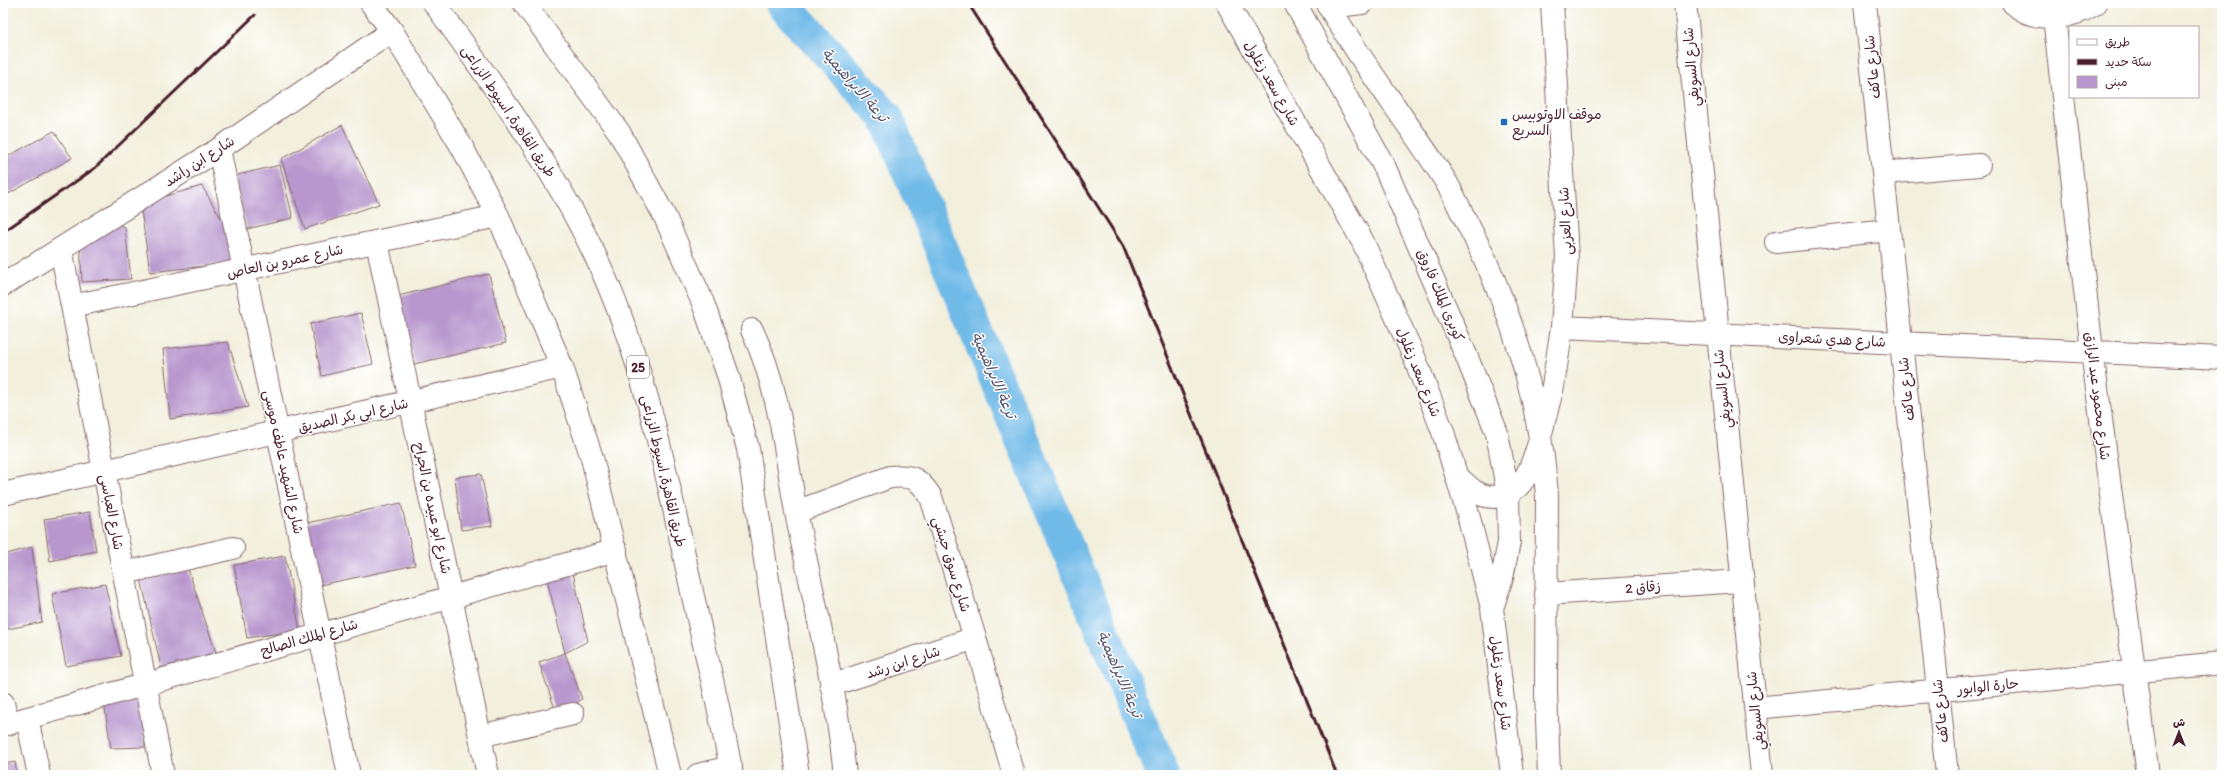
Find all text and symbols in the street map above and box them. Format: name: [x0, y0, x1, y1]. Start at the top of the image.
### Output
street label: شارع السويفي: [1680, 26, 1707, 107]
legend: [2069, 26, 2199, 98]
street label: شارع عاكف: [1861, 34, 1885, 100]
text: طريق: [2105, 35, 2130, 49]
street label: شارع سعد زغلول: [1239, 38, 1303, 129]
street label: طريق القاهرة, اسيوط الزراعى: [458, 42, 559, 181]
water label: ترعة الابراهيمية: [818, 44, 894, 128]
text: سكة حديد: [2105, 55, 2152, 69]
text: مبنى: [2105, 75, 2128, 90]
place label: موقف الاوتوبيس السريع: [1512, 106, 1602, 141]
marker: موقف الاوتوبيس السريع: [1499, 117, 1509, 127]
street label: شارع ابن راشد: [161, 132, 238, 191]
street label: شارع العزبى: [1555, 186, 1577, 255]
street label: شارع عمرو بن العاص: [225, 241, 345, 283]
street label: كوبرى الملك فاروق: [1412, 246, 1468, 344]
street label: شارع سعد زغلول: [1392, 325, 1444, 420]
street label: شارع هدي شعراوى: [1778, 328, 1886, 353]
water label: ترعة الابراهيمية: [968, 329, 1021, 423]
street label: شارع محمود عبد الرازق: [2080, 331, 2114, 461]
street label: شارع السويفي: [1710, 348, 1739, 429]
road number: 25: [627, 356, 649, 378]
street label: شارع عاكف: [1895, 356, 1919, 422]
street label: شارع الشهيد عاطف موسى: [259, 389, 307, 536]
street label: طريق القاهرة, اسيوط الزراعى: [638, 393, 689, 549]
street label: شارع ابى بكر الصديق: [296, 395, 410, 437]
street label: شارع ابو عبيده بن الجراح: [409, 441, 455, 576]
street label: شارع العباسى: [95, 473, 127, 552]
street label: شارع سوق حبشي: [925, 514, 974, 615]
street label: زقاق 2: [1625, 578, 1661, 597]
street label: شارع الملك الصالح: [258, 615, 360, 660]
water label: ترعة الابراهيمية: [1094, 628, 1147, 722]
street label: شارع سعد زغلول: [1485, 635, 1515, 732]
street label: شارع ابن رشد: [864, 643, 943, 683]
street label: شارع السويفي: [1743, 670, 1772, 751]
street label: حارة الوابور: [1956, 675, 2020, 699]
street label: شارع عاكف: [1929, 678, 1953, 744]
north arrow: [2159, 712, 2199, 752]
text: ش: [2173, 716, 2185, 729]

